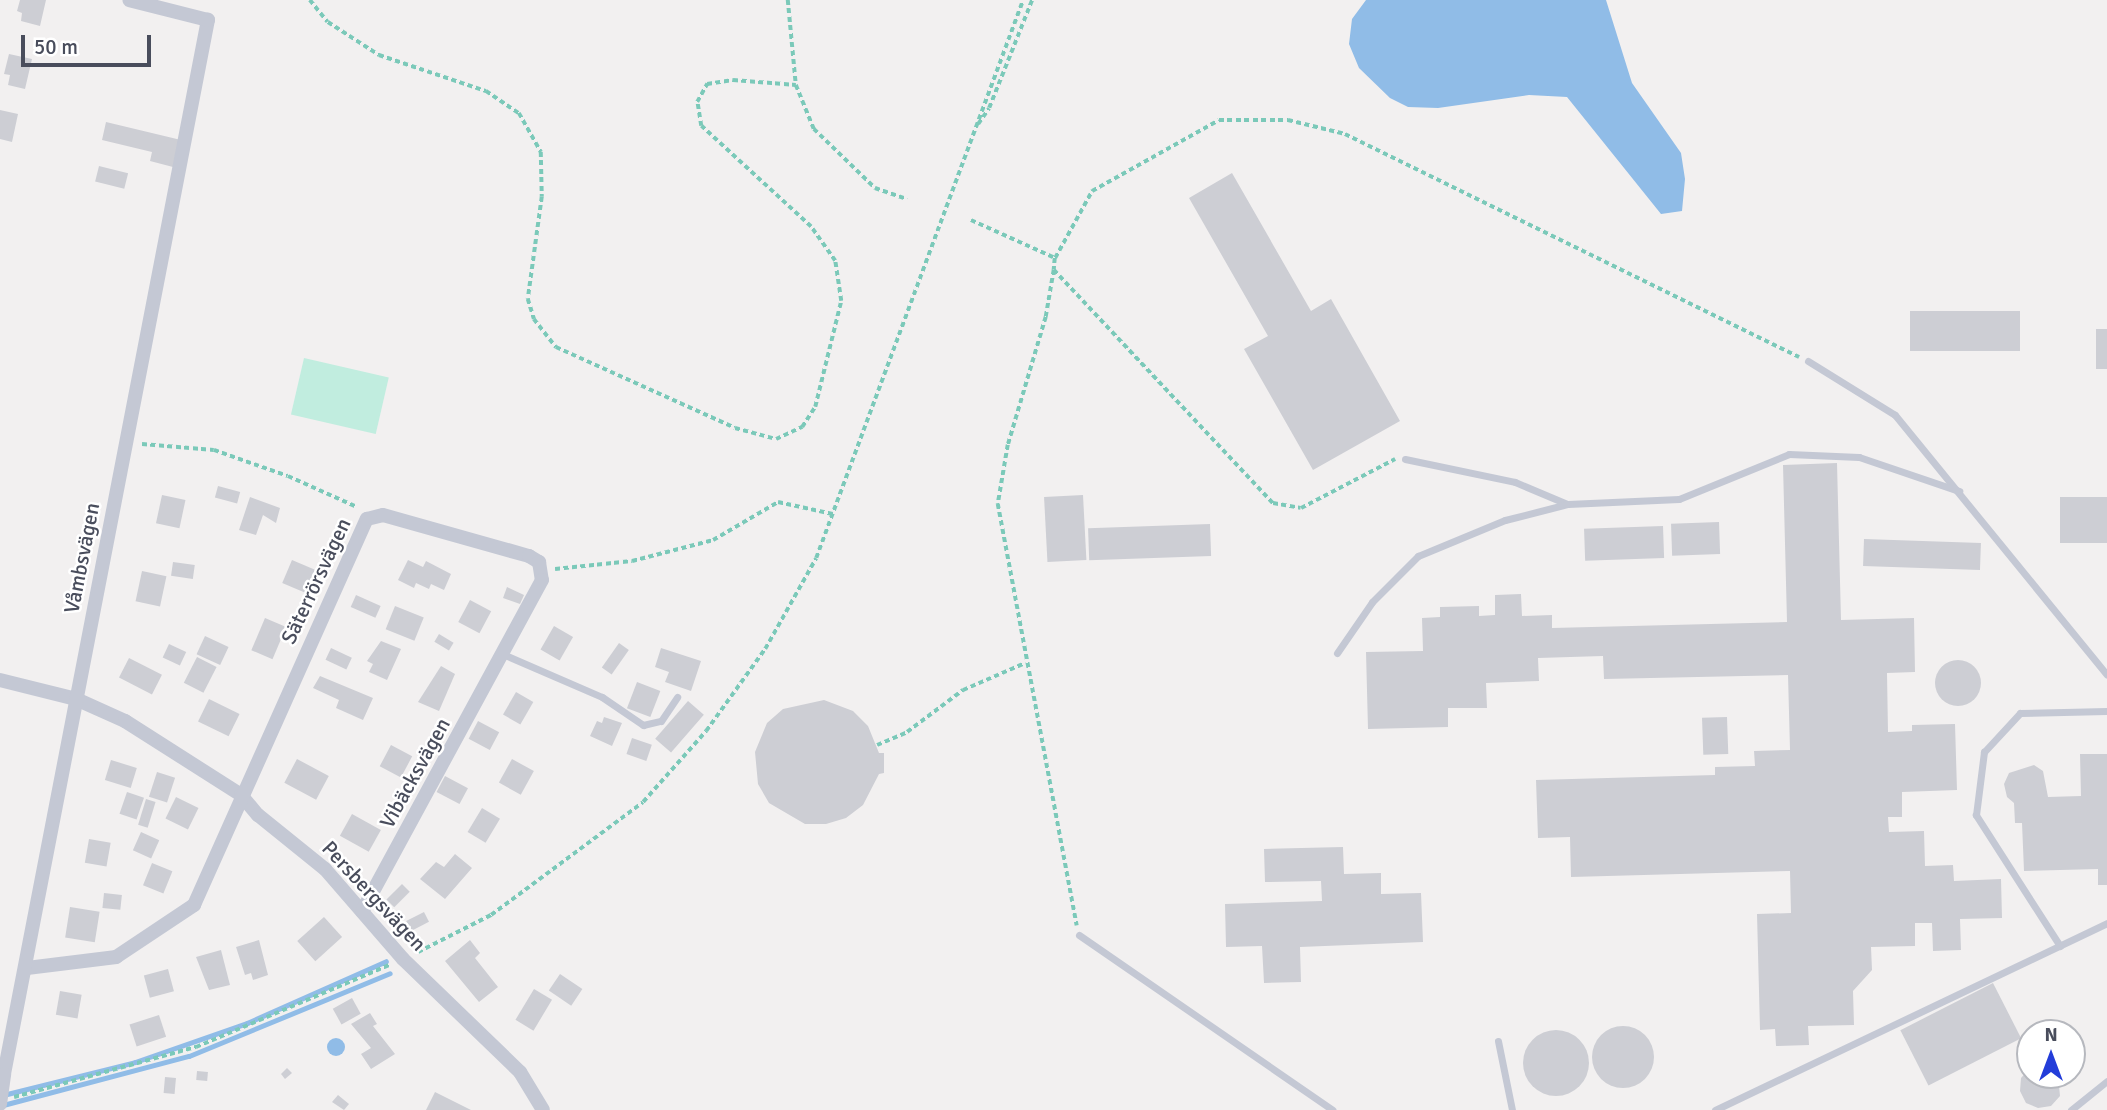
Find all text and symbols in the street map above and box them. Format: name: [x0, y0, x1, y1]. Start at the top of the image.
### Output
scale bar: [24, 21, 154, 65]
text: 50 m: [34, 34, 78, 60]
street label: Våmbsvägen: [59, 501, 105, 615]
street label: Säterrörsvägen: [276, 514, 356, 648]
street label: Vibäcksvägen: [374, 713, 456, 833]
street label: Persbergsvägen: [317, 836, 431, 956]
north arrow: [2016, 1019, 2086, 1089]
text: N: [2044, 1023, 2058, 1047]

